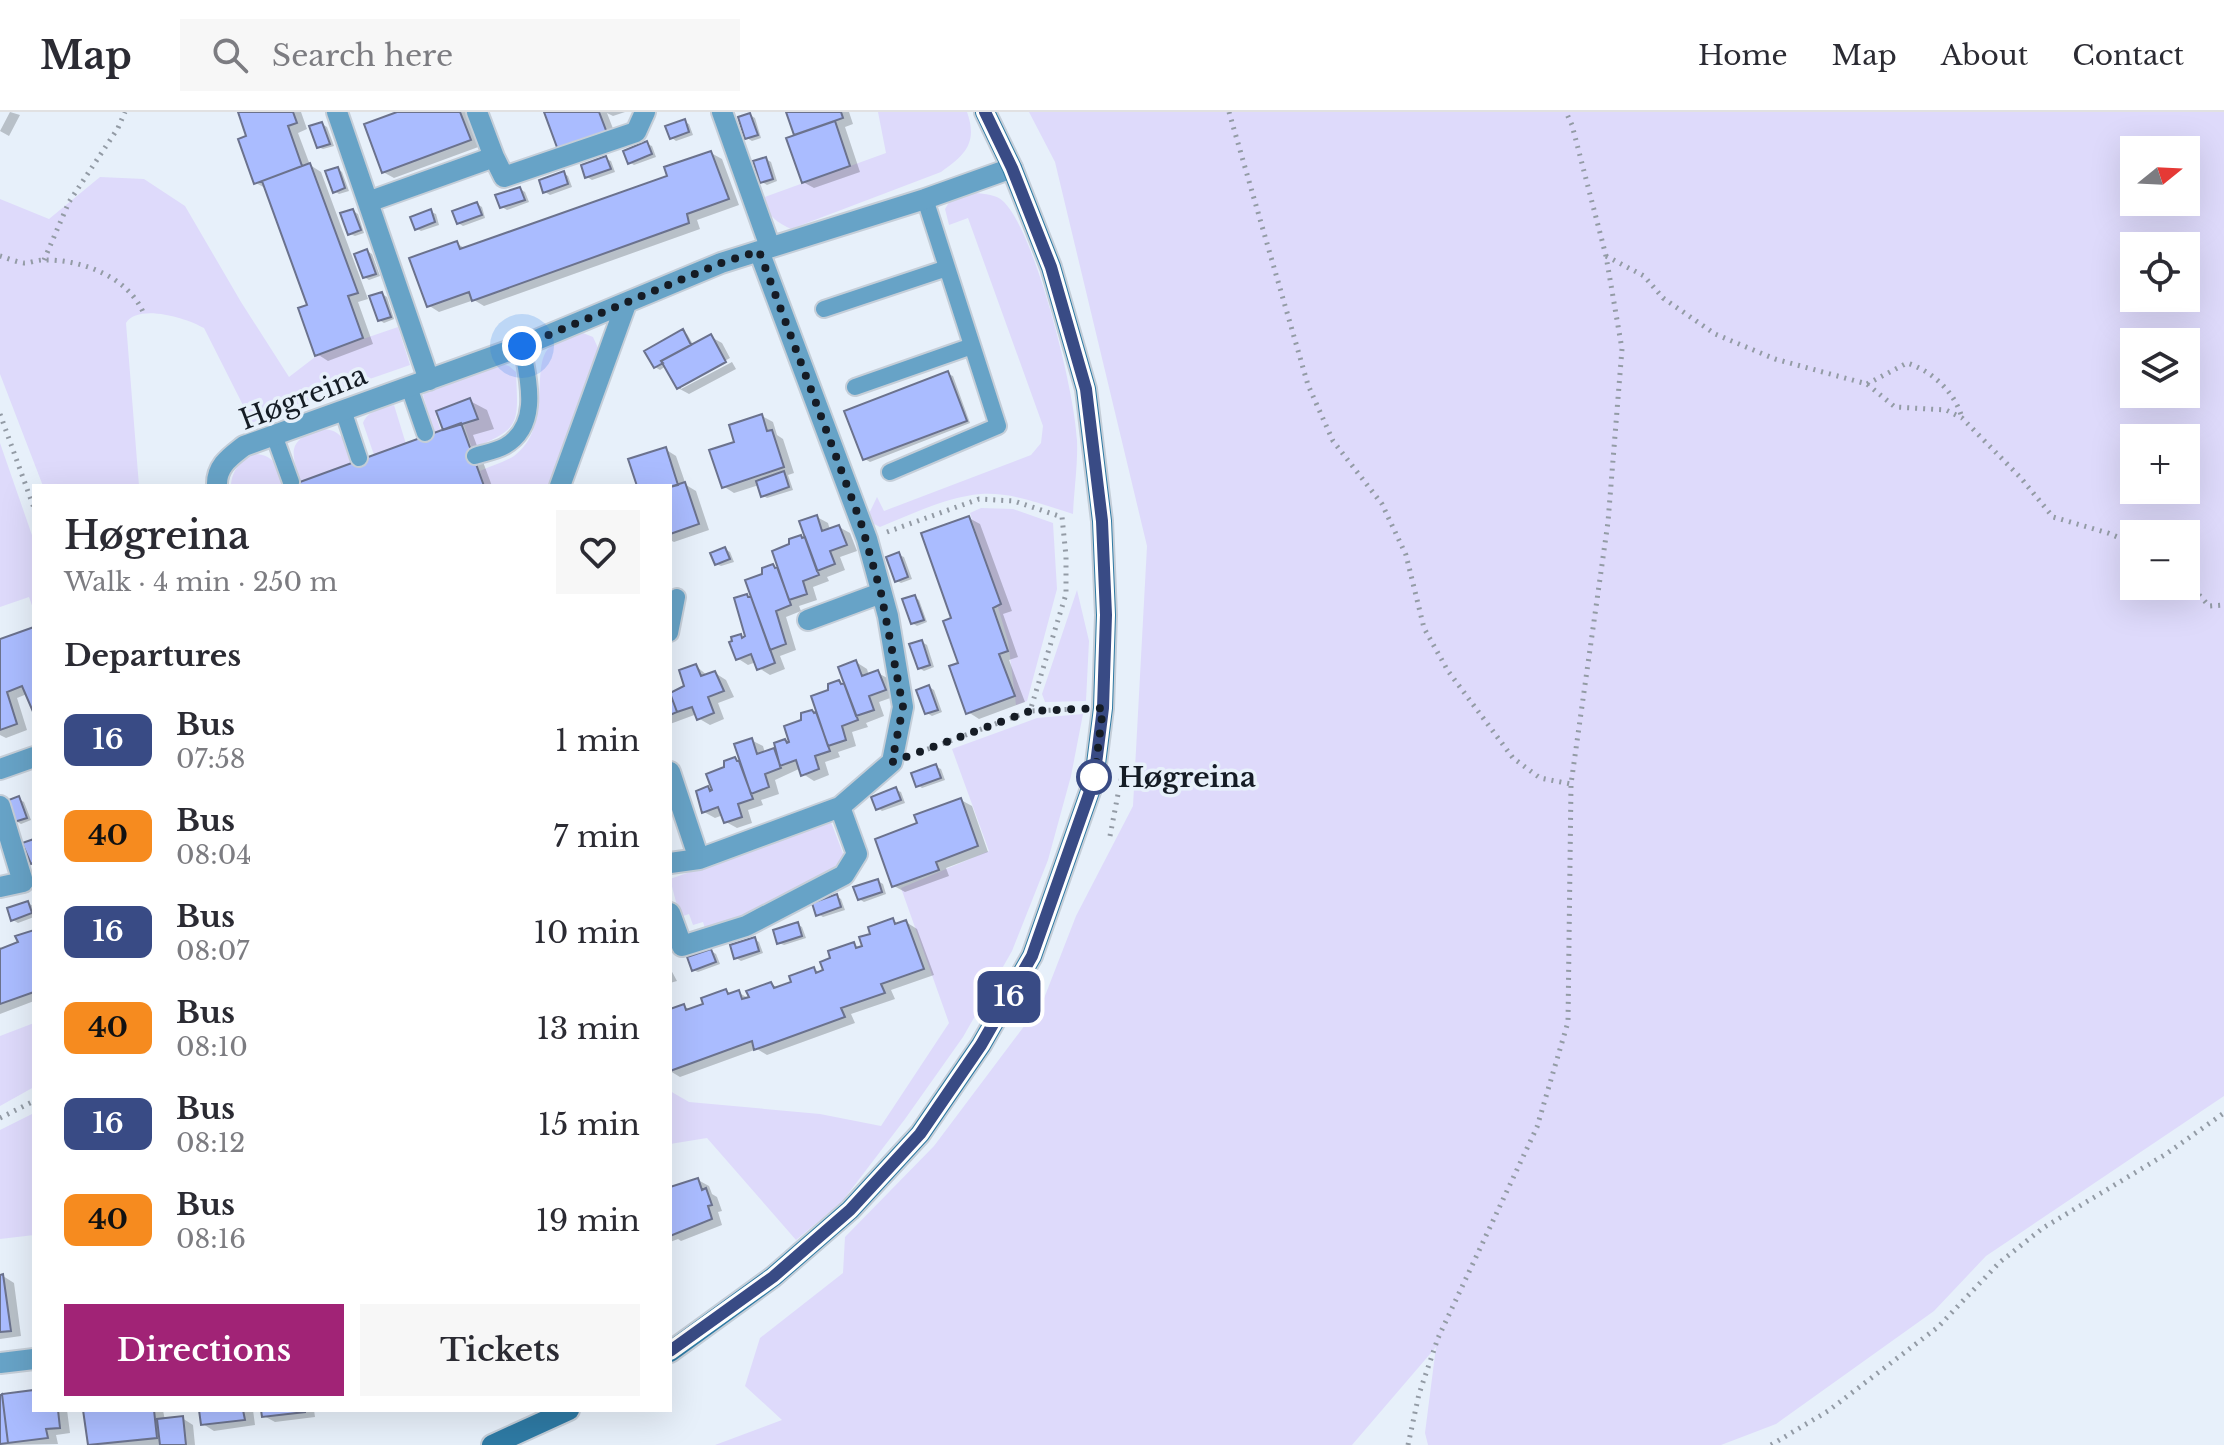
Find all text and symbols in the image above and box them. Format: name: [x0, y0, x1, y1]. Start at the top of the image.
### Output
search box: [180, 19, 740, 91]
text: Map: [40, 32, 132, 79]
icon: search: [208, 33, 252, 77]
text: Search here: [272, 37, 453, 74]
text: Home: [1698, 38, 1788, 73]
text: Map: [1832, 38, 1897, 73]
text: About: [1941, 38, 2028, 73]
text: Contact: [2072, 38, 2184, 73]
north arrow: [2120, 136, 2200, 216]
map controls: [2120, 136, 2200, 600]
button: locate: [2120, 232, 2200, 312]
your location: [502, 326, 542, 366]
button: layers: [2120, 328, 2200, 408]
street label: Høgreina: [235, 357, 372, 438]
button: +: [2120, 424, 2200, 504]
button: heart: [556, 510, 640, 594]
text: Høgreina: [64, 512, 250, 559]
button: −: [2120, 520, 2200, 600]
text: Walk · 4 min · 250 m: [64, 566, 338, 598]
text: Departures: [64, 637, 241, 674]
text: Bus: [176, 706, 235, 743]
text: 16: [92, 722, 124, 757]
text: 1 min: [555, 722, 640, 759]
text: 07:58: [176, 743, 246, 775]
marker: Høgreina: [1077, 760, 1111, 794]
place label: Høgreina: [1118, 760, 1256, 795]
text: Bus: [176, 802, 235, 839]
text: 40: [88, 818, 128, 853]
text: 7 min: [553, 818, 640, 855]
text: 08:04: [176, 839, 252, 871]
text: Bus: [176, 898, 235, 935]
text: 16: [92, 914, 124, 949]
text: 10 min: [534, 914, 640, 951]
text: 08:07: [176, 935, 249, 967]
line badge: 16: [973, 971, 1045, 1023]
text: 16: [993, 979, 1025, 1014]
text: Bus: [176, 994, 235, 1031]
text: 40: [88, 1010, 128, 1045]
text: 13 min: [536, 1010, 640, 1047]
text: 08:10: [176, 1031, 248, 1063]
text: Bus: [176, 1090, 235, 1127]
text: 16: [92, 1106, 124, 1141]
text: 15 min: [538, 1106, 640, 1143]
text: 08:12: [176, 1127, 245, 1159]
text: Bus: [176, 1186, 235, 1223]
text: 40: [88, 1202, 128, 1237]
text: 19 min: [536, 1202, 640, 1239]
text: 08:16: [176, 1223, 246, 1255]
button: Directions: [64, 1304, 344, 1396]
button: Tickets: [360, 1304, 640, 1396]

